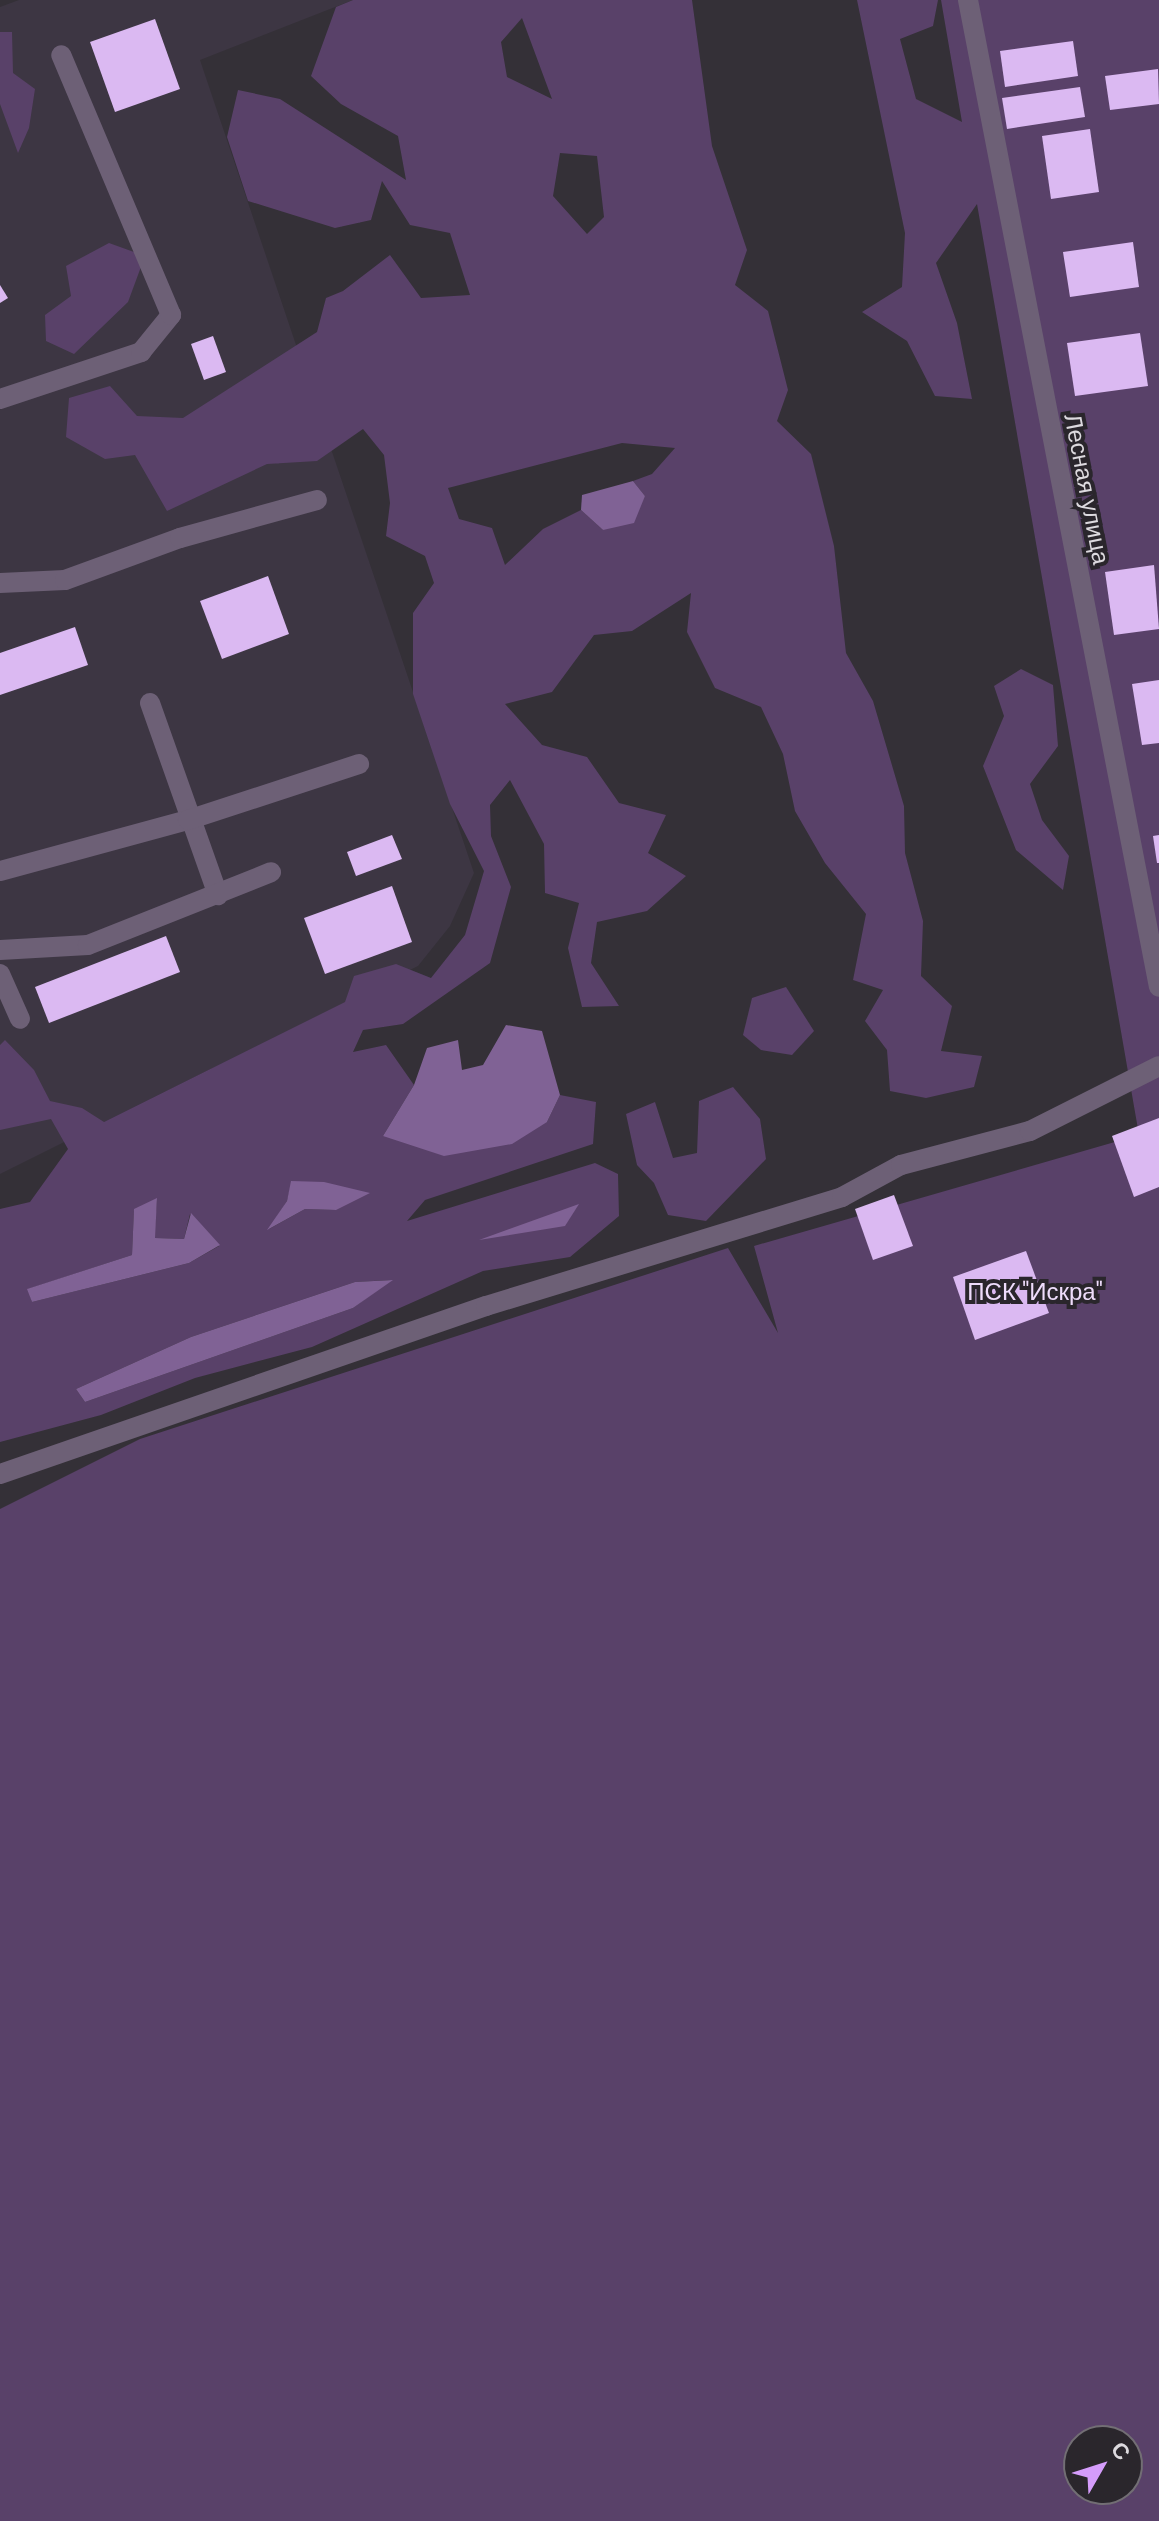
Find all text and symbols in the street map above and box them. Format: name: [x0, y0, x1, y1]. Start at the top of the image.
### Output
street label: Лесная улица: [1058, 411, 1116, 567]
park label: ПСК "Искра": [967, 1278, 1103, 1306]
north arrow: [1063, 2425, 1143, 2505]
text: С: [1104, 2436, 1137, 2466]

